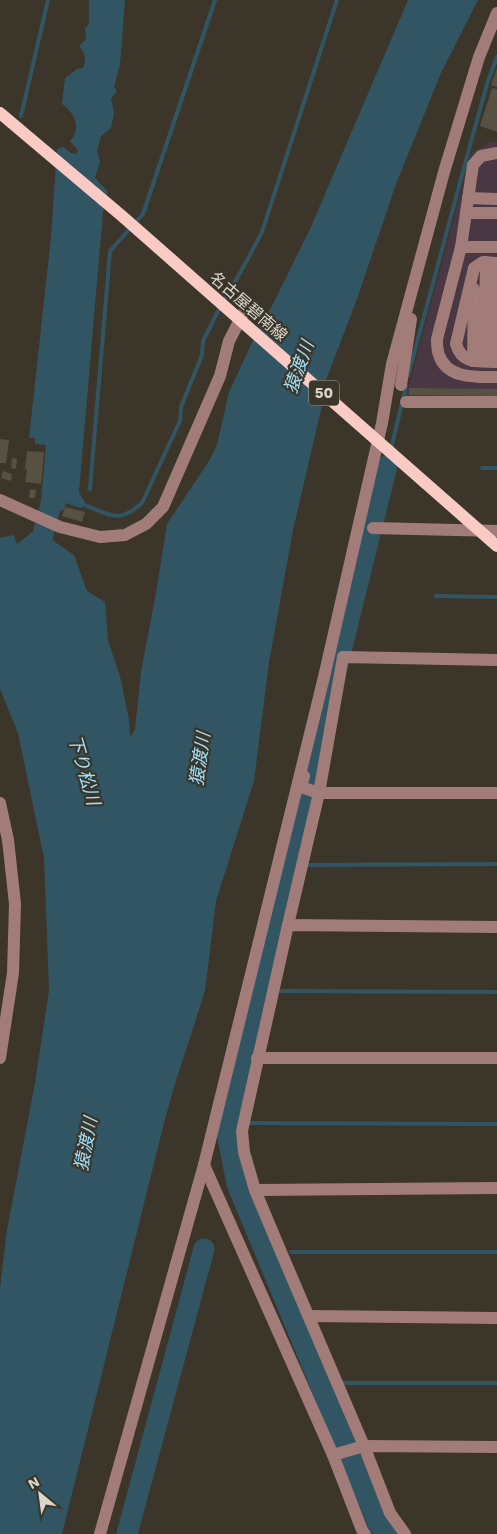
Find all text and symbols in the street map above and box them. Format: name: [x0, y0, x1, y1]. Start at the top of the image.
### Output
street label: 名古屋碧南線: [206, 268, 291, 345]
water label: 猿渡川: [279, 336, 318, 396]
road number: 50: [309, 380, 339, 406]
water label: 猿渡川: [185, 729, 214, 787]
water label: 下り松川: [64, 732, 105, 809]
water label: 猿渡川: [70, 1113, 101, 1172]
north arrow: [15, 1469, 65, 1519]
text: N: [25, 1473, 42, 1492]

